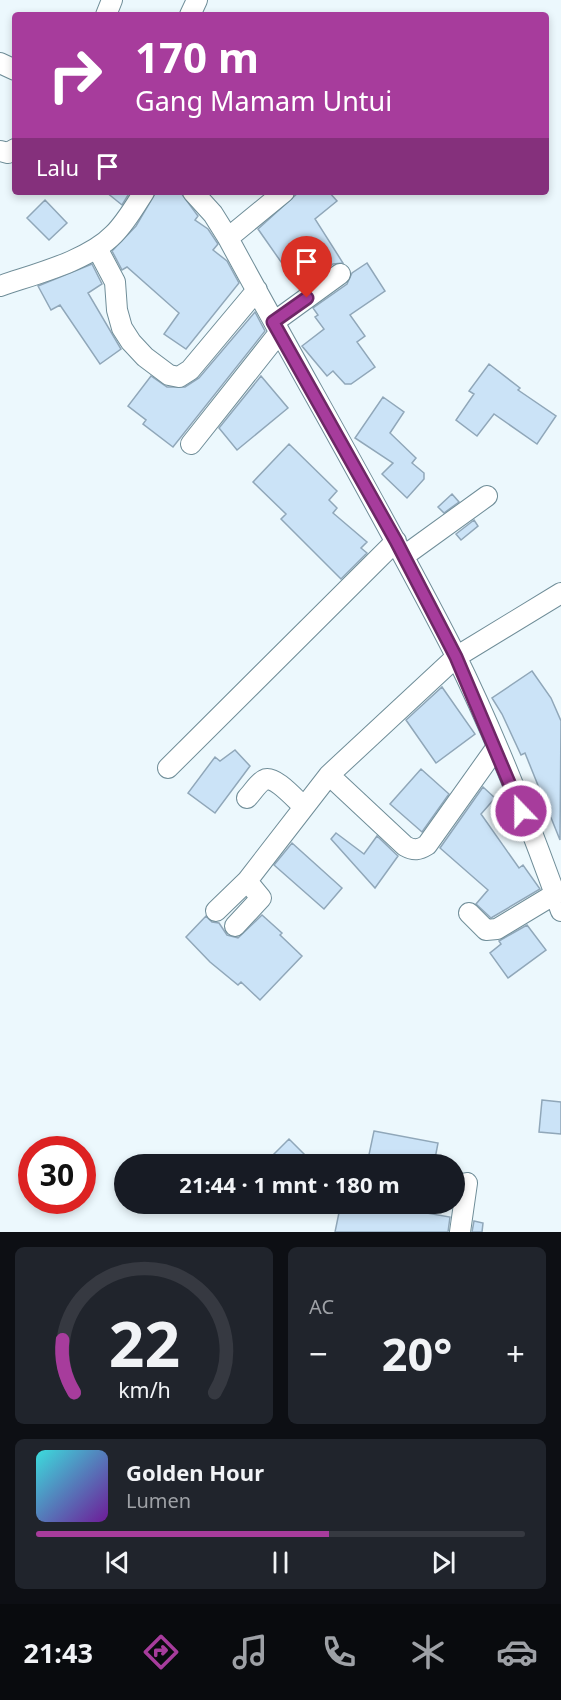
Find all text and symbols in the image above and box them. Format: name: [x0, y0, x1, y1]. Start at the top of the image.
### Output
text: 170 m: [135, 28, 259, 85]
icon: right: [36, 36, 114, 114]
text: Gang Mamam Untui: [135, 82, 392, 119]
icon: arrive: [91, 150, 124, 183]
text: Lalu: [36, 152, 79, 182]
pin: [281, 236, 332, 298]
icon: arrive: [290, 245, 323, 278]
position arrow: [489, 779, 553, 843]
speed limit sign: 30: [18, 1136, 96, 1214]
text: 21:44 · 1 mnt · 180 m: [179, 1169, 400, 1199]
text: AC: [309, 1293, 334, 1320]
text: 22: [108, 1300, 180, 1385]
text: 20°: [382, 1323, 452, 1384]
text: −: [309, 1331, 328, 1376]
text: +: [506, 1331, 525, 1376]
text: km/h: [118, 1375, 170, 1404]
text: Golden Hour: [126, 1457, 264, 1487]
text: Lumen: [126, 1487, 191, 1514]
icon: previous: [101, 1546, 134, 1579]
icon: pause: [264, 1546, 297, 1579]
icon: next: [427, 1546, 460, 1579]
icon: directions: [140, 1631, 182, 1673]
icon: music: [229, 1631, 271, 1673]
icon: phone: [318, 1631, 360, 1673]
icon: climate: [407, 1631, 449, 1673]
icon: car: [496, 1631, 538, 1673]
text: 21:43: [23, 1634, 93, 1671]

